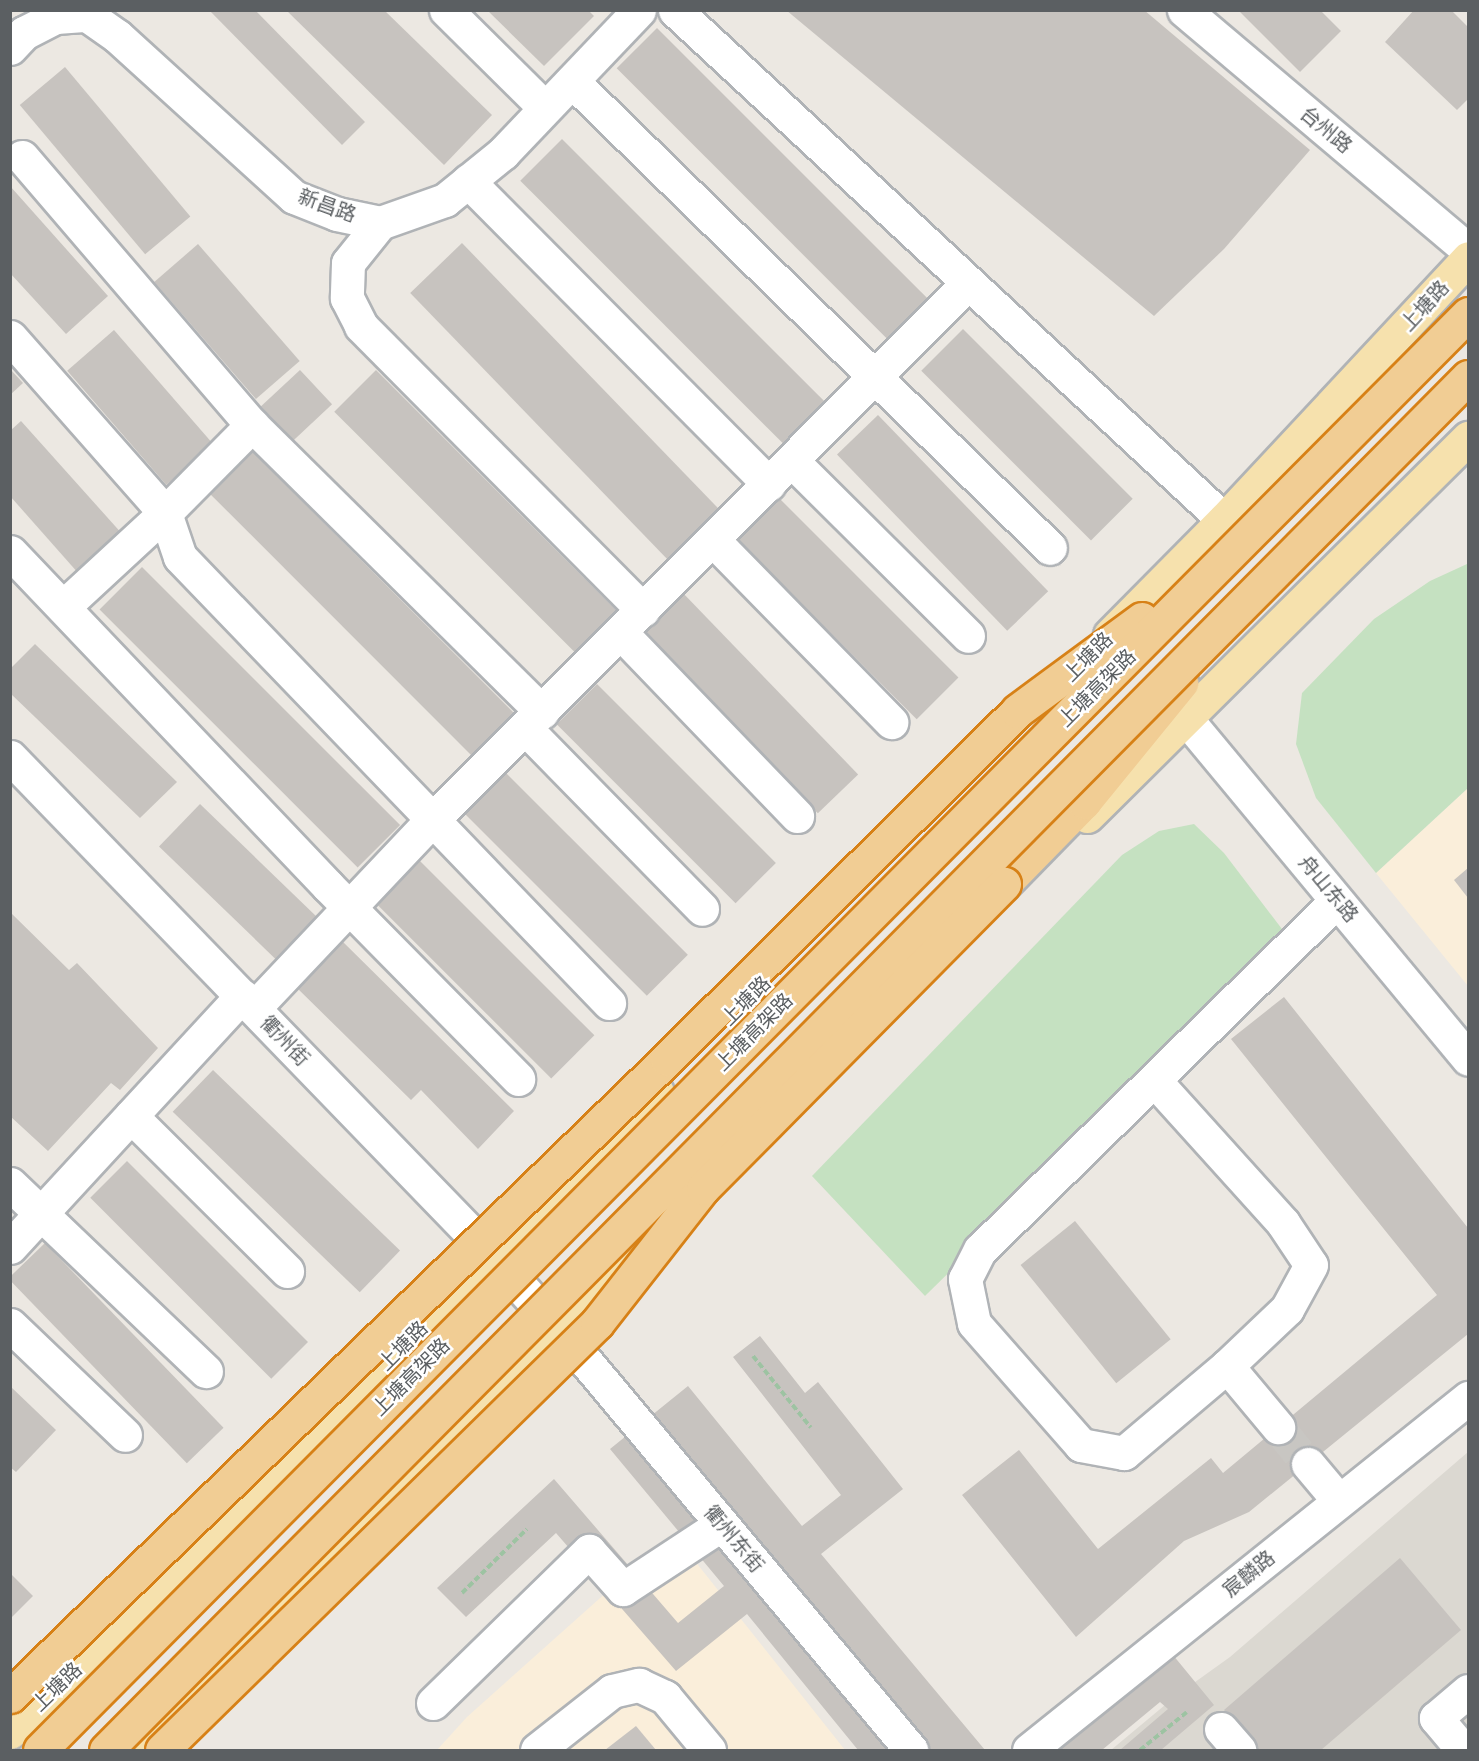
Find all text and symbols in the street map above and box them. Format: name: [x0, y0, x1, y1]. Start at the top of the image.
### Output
street label: 台州路: [1295, 102, 1357, 158]
street label: 新昌路: [295, 184, 359, 228]
street label: 上塘路: [1396, 276, 1454, 336]
street label: 上塘路: [1058, 627, 1118, 687]
street label: 上塘高架路: [1053, 644, 1141, 732]
street label: 舟山东路: [1293, 851, 1363, 927]
street label: 上塘路: [716, 971, 776, 1031]
street label: 上塘高架路: [710, 988, 798, 1076]
street label: 衢州街: [256, 1011, 314, 1071]
street label: 上塘路: [373, 1316, 433, 1376]
street label: 上塘高架路: [367, 1333, 455, 1421]
street label: 衢州东街: [699, 1501, 769, 1577]
street label: 宸麟路: [1218, 1546, 1280, 1602]
street label: 上塘路: [27, 1658, 87, 1716]

